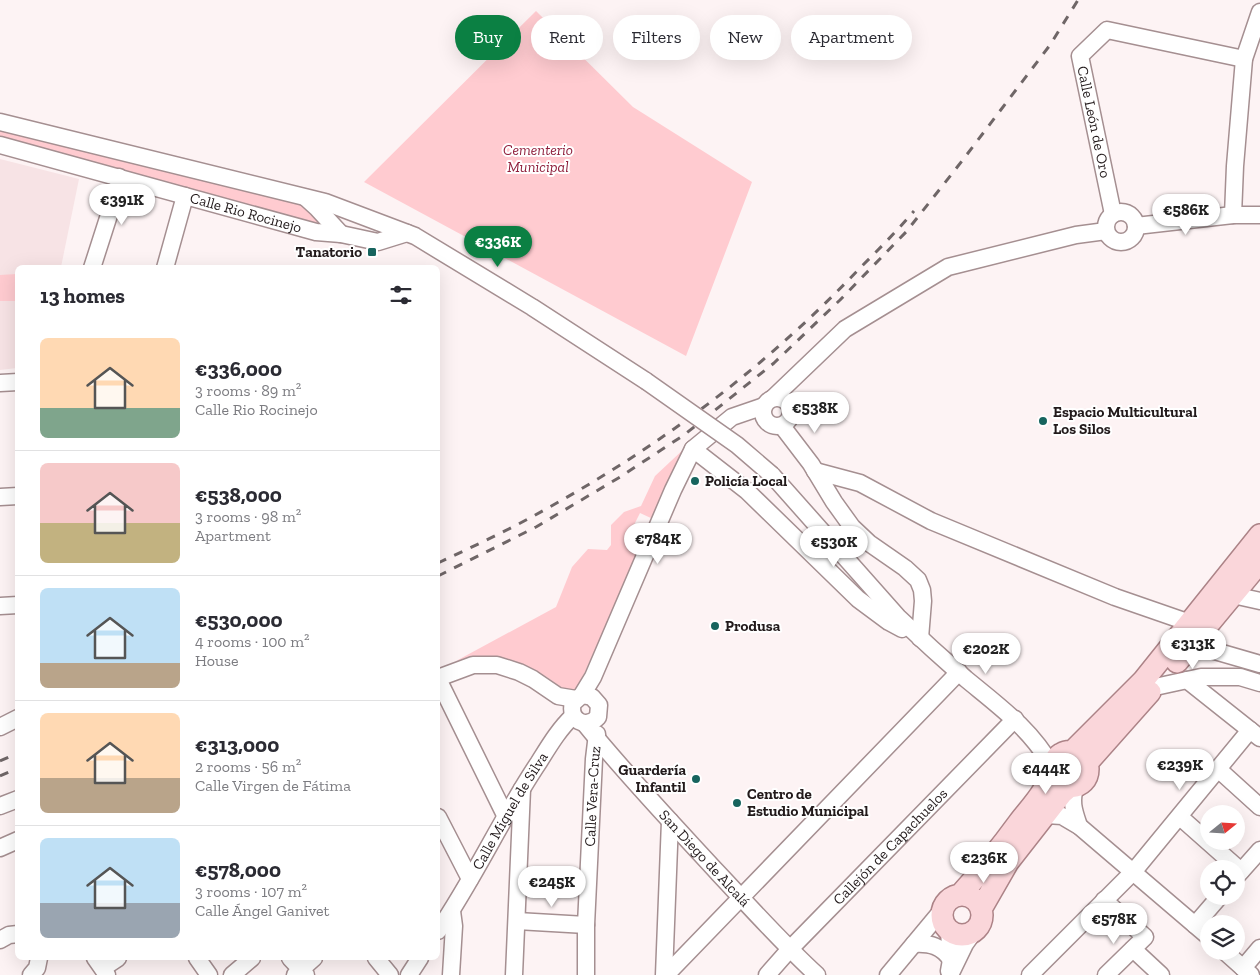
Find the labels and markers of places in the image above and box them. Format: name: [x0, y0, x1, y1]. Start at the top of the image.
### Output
pin: €391K: [87, 184, 157, 226]
pin: €586K: [1151, 194, 1221, 236]
pin: €336K: [463, 226, 533, 268]
place label: Tanatorio: [296, 243, 362, 261]
marker: Tanatorio: [366, 246, 378, 258]
pin: €538K: [780, 392, 850, 434]
place label: Espacio Multicultural Los Silos: [1053, 403, 1197, 438]
marker: Espacio Multicultural Los Silos: [1037, 415, 1049, 427]
place label: Policía Local: [705, 472, 787, 490]
marker: Policía Local: [689, 475, 701, 487]
pin: €784K: [623, 522, 693, 565]
pin: €530K: [799, 526, 869, 568]
place label: Produsa: [725, 617, 781, 635]
marker: Produsa: [709, 620, 721, 632]
pin: €313K: [1158, 628, 1228, 670]
pin: €202K: [951, 632, 1021, 675]
pin: €239K: [1145, 748, 1215, 791]
pin: €444K: [1011, 752, 1081, 795]
place label: Guardería Infantil: [618, 761, 686, 796]
marker: Guardería Infantil: [690, 773, 702, 785]
place label: Centro de Estudio Municipal: [747, 785, 869, 820]
marker: Centro de Estudio Municipal: [731, 797, 743, 809]
pin: €236K: [949, 842, 1019, 884]
pin: €245K: [517, 866, 587, 908]
pin: €578K: [1079, 902, 1149, 945]

